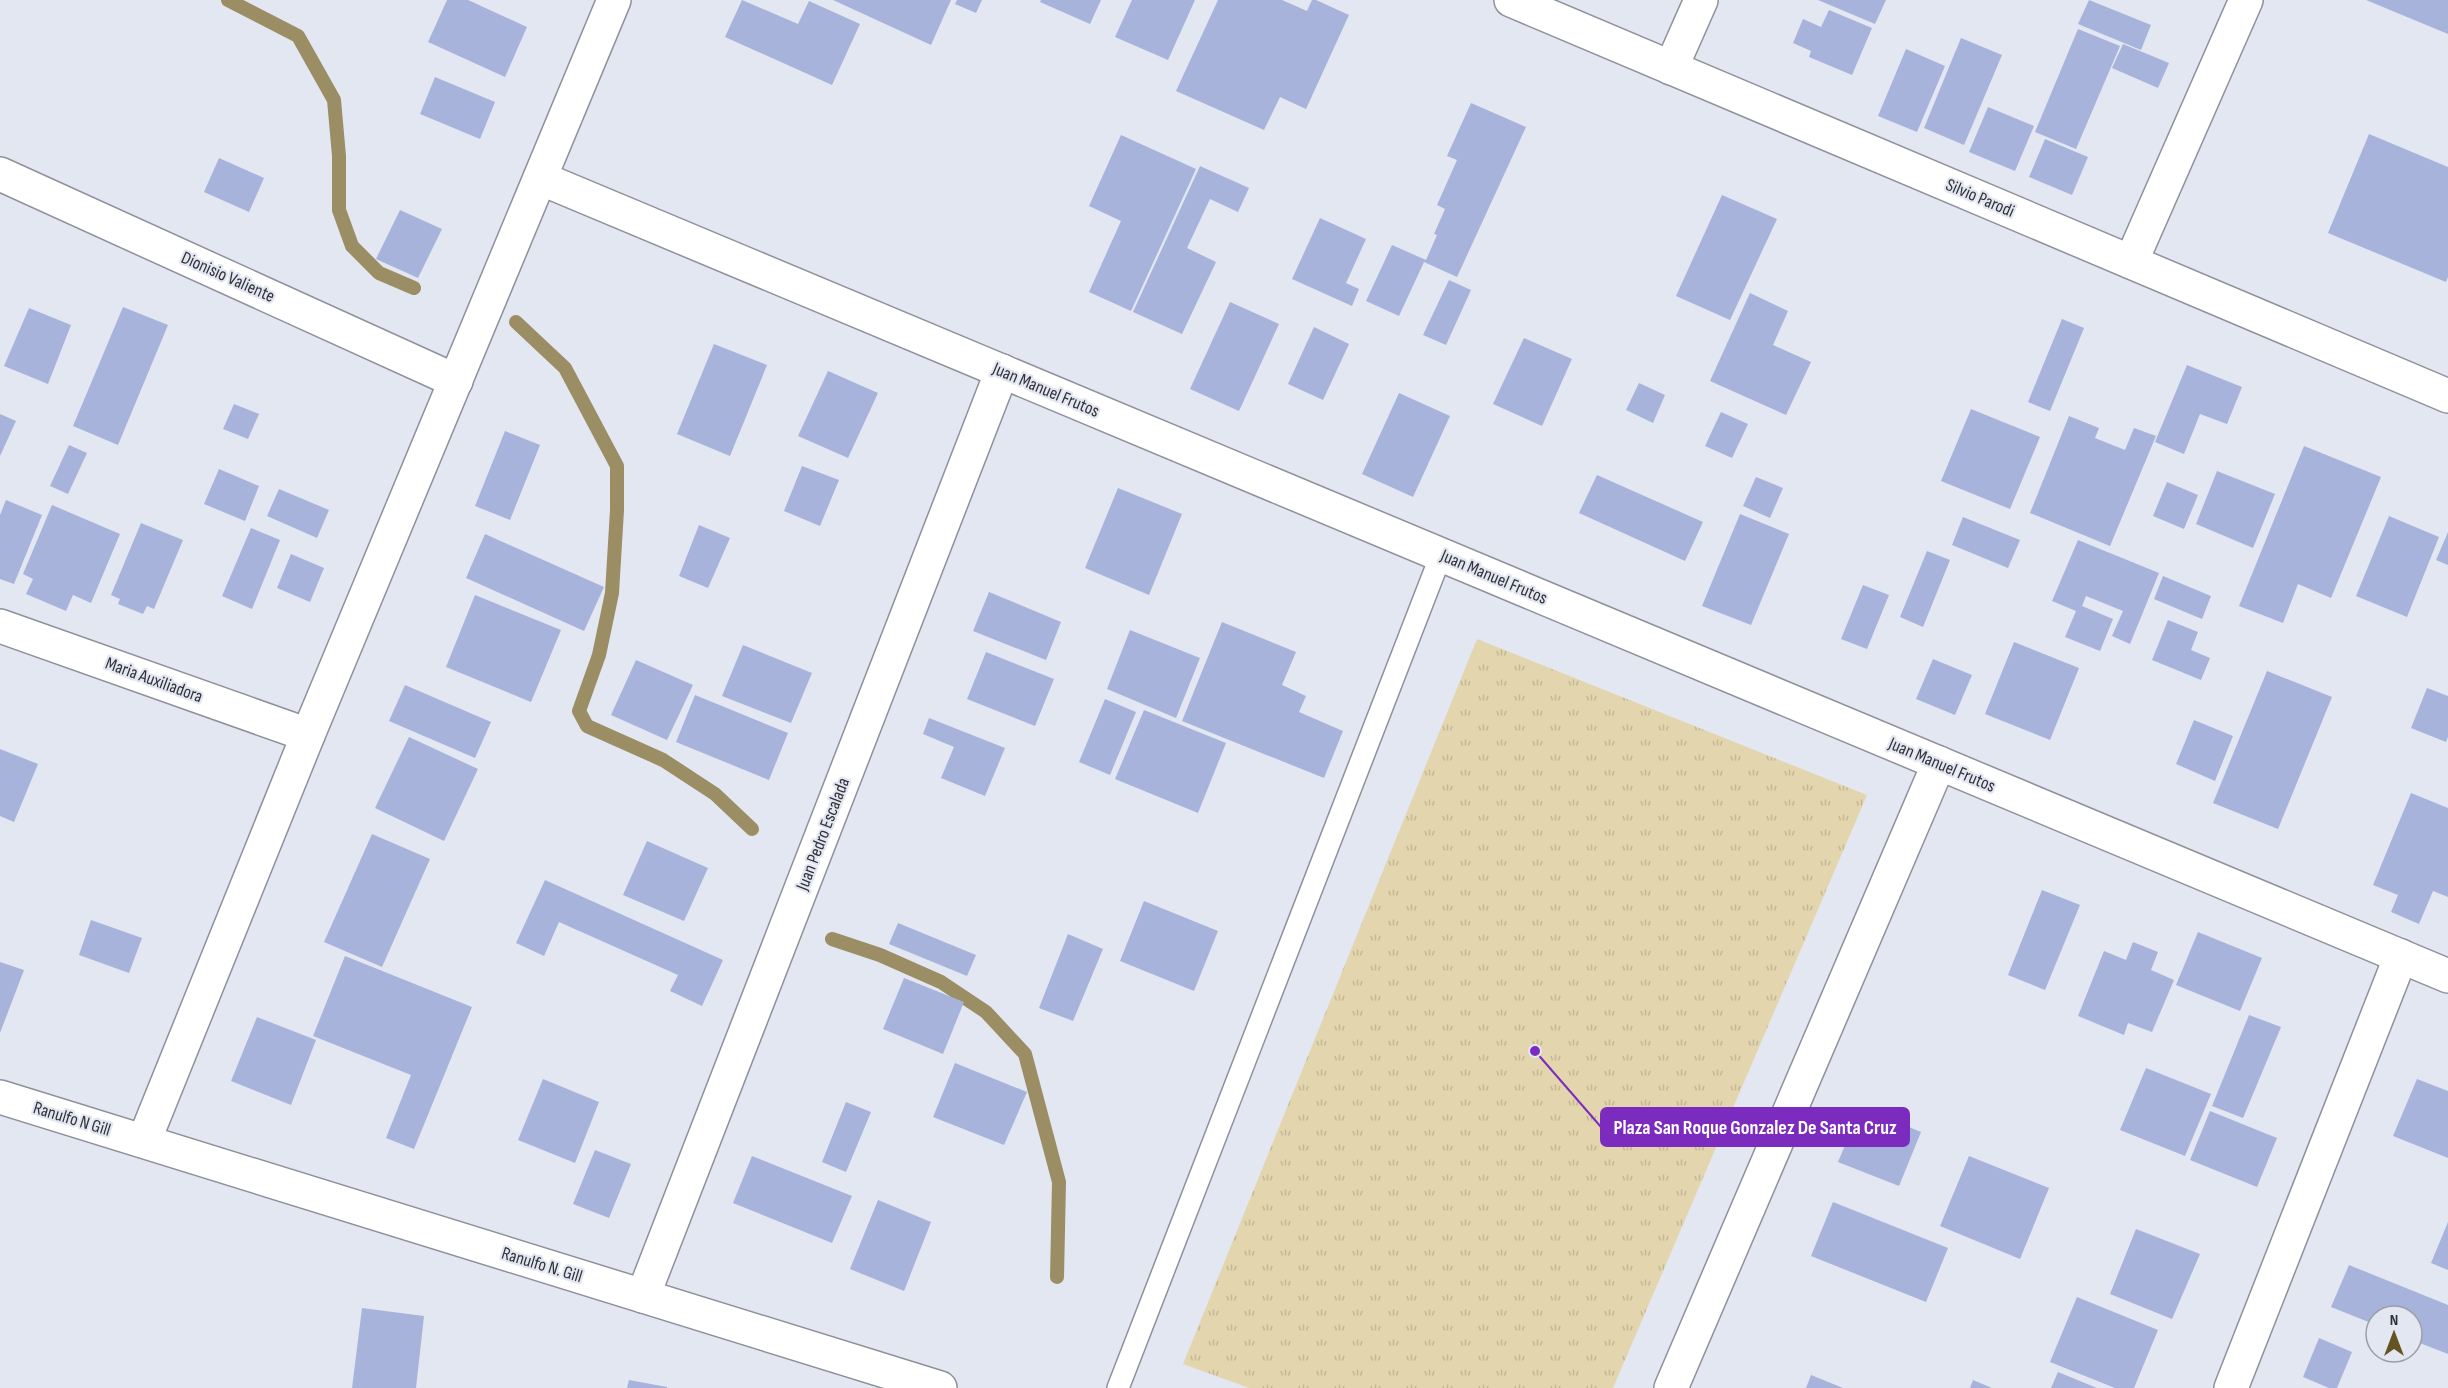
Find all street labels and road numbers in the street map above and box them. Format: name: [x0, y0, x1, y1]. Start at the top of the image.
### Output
street label: Silvio Parodi: [1943, 174, 2017, 222]
street label: Dionisio Valiente: [178, 247, 278, 307]
street label: Juan Manuel Frutos: [989, 358, 1102, 422]
street label: Juan Manuel Frutos: [1437, 545, 1550, 609]
street label: Maria Auxiliadora: [102, 653, 206, 707]
street label: Juan Manuel Frutos: [1885, 733, 1998, 797]
street label: Juan Pedro Escalada: [792, 775, 854, 894]
street label: Ranulfo N Gill: [31, 1097, 113, 1141]
street label: Ranulfo N. Gill: [499, 1243, 585, 1287]

